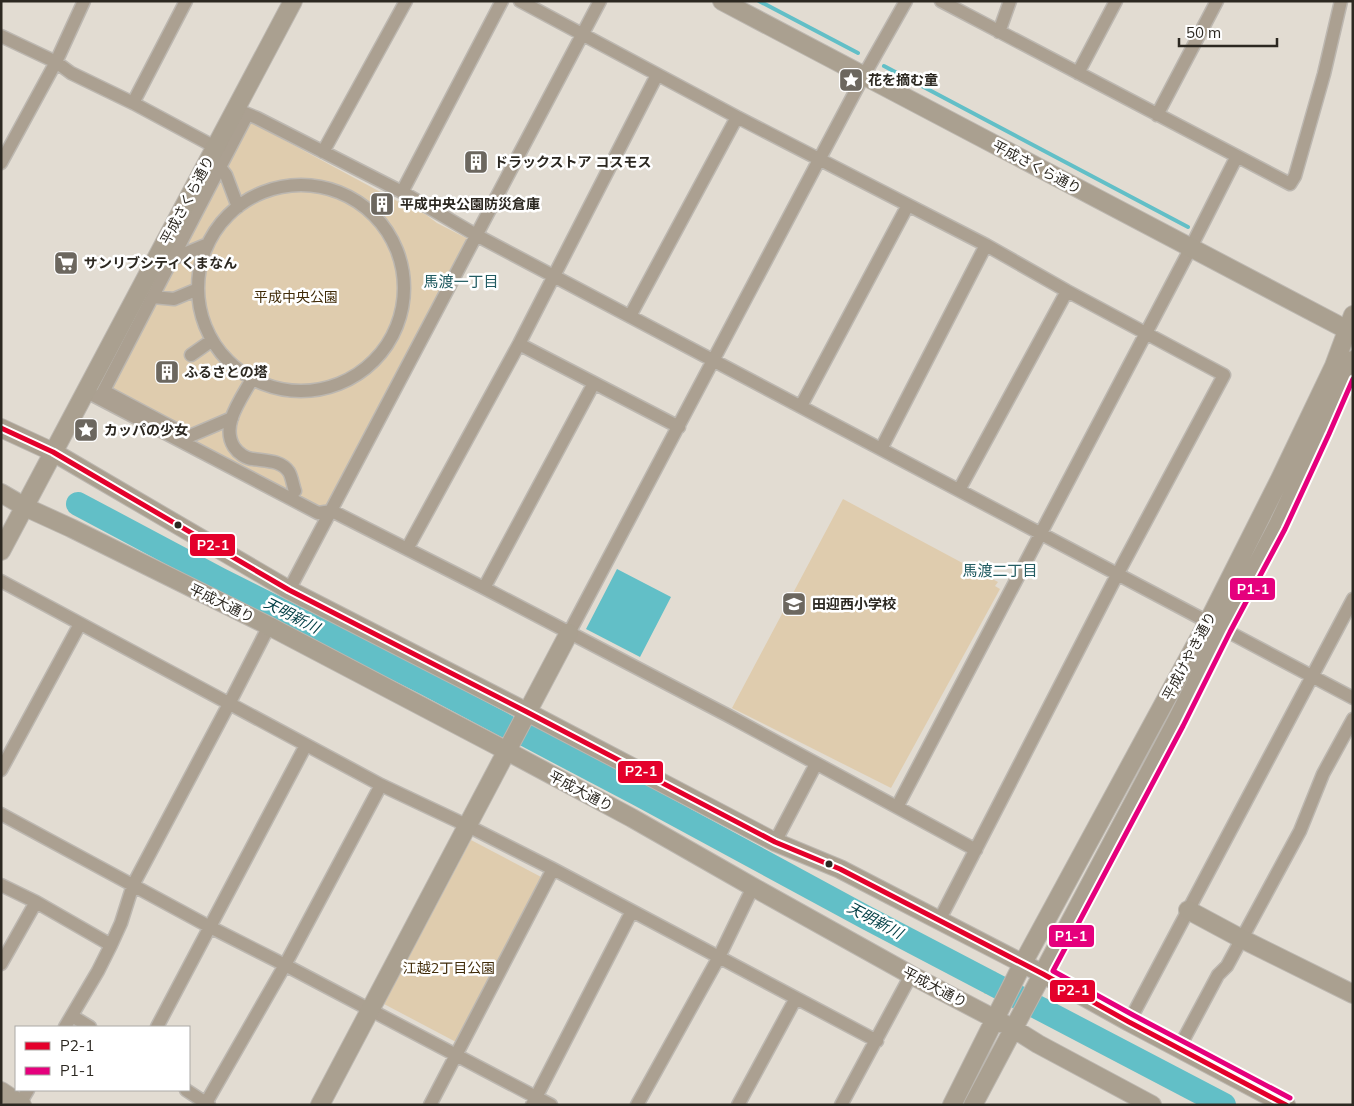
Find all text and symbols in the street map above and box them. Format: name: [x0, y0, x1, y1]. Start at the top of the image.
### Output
scale bar: [1179, 15, 1276, 47]
text: 50 m: [1186, 23, 1221, 42]
place icon: 花を摘む童: [838, 67, 864, 93]
place label: 花を摘む童: [868, 71, 938, 89]
street label: 平成さくら通り: [990, 136, 1084, 198]
building icon: ドラックストア コスモス: [463, 149, 489, 175]
street label: 平成さくら通り: [156, 153, 218, 247]
place label: ドラックストア コスモス: [494, 153, 651, 171]
building icon: 平成中央公園防災倉庫: [369, 191, 395, 217]
place label: 平成中央公園防災倉庫: [400, 195, 540, 213]
supermarket icon: サンリブシティくまなん: [53, 250, 79, 276]
place label: サンリブシティくまなん: [84, 254, 237, 272]
district label: 馬渡一丁目: [423, 272, 499, 291]
park label: 平成中央公園: [254, 288, 338, 306]
building icon: ふるさとの塔: [154, 359, 180, 385]
place label: ふるさとの塔: [184, 363, 268, 381]
place icon: カッパの少女: [73, 417, 99, 443]
place label: カッパの少女: [104, 421, 188, 439]
unlabelled marker: [173, 520, 183, 530]
line badge: P2-1: [189, 533, 236, 557]
text: P2-1: [197, 536, 229, 554]
district label: 馬渡二丁目: [962, 561, 1038, 580]
line badge: P1-1: [1229, 577, 1276, 601]
street label: 平成大通り: [187, 580, 257, 626]
text: P1-1: [1237, 580, 1269, 598]
school or university icon: 田迎西小学校: [781, 591, 807, 617]
water label: 天明新川: [261, 593, 325, 638]
place label: 田迎西小学校: [812, 595, 896, 613]
street label: 平成けやき通り: [1158, 609, 1220, 703]
line badge: P2-1: [617, 760, 664, 784]
text: P2-1: [625, 762, 657, 780]
street label: 平成大通り: [546, 767, 616, 815]
unlabelled marker: [824, 859, 834, 869]
water label: 天明新川: [844, 898, 908, 943]
line badge: P1-1: [1048, 924, 1095, 948]
text: P1-1: [1055, 927, 1087, 945]
park label: 江越2丁目公園: [403, 959, 495, 977]
street label: 平成大通り: [900, 963, 970, 1011]
line badge: P2-1: [1049, 979, 1096, 1003]
text: P2-1: [1057, 981, 1089, 999]
legend: [15, 1026, 190, 1091]
text: P2-1: [60, 1036, 94, 1055]
text: P1-1: [60, 1061, 94, 1080]

